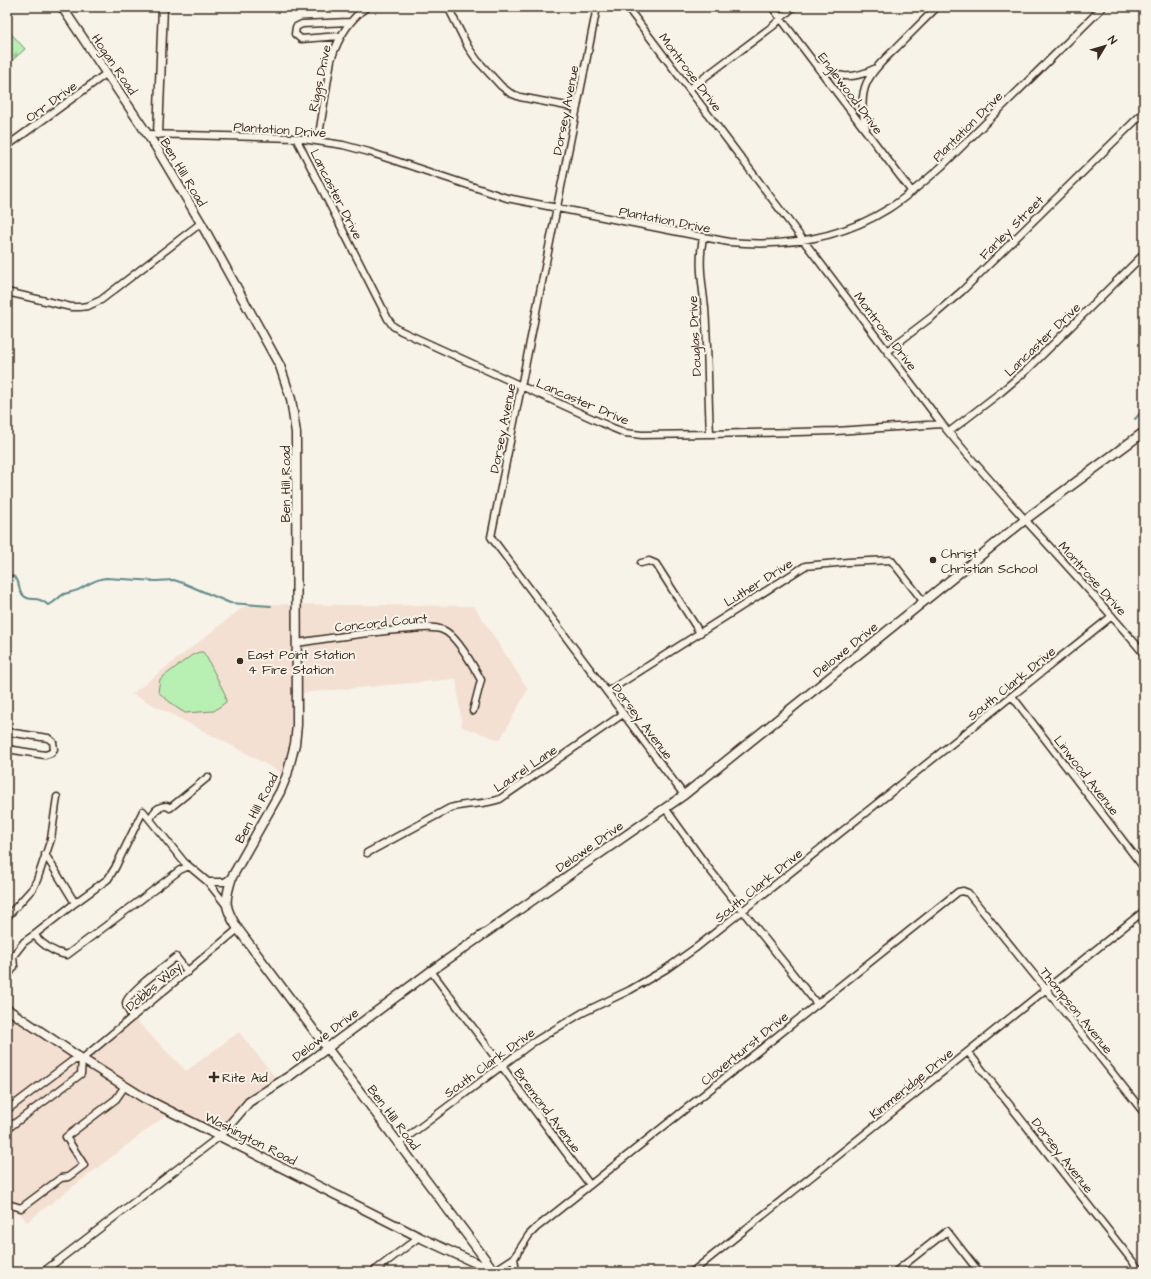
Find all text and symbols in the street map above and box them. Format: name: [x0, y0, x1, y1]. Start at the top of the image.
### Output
north arrow: [1085, 26, 1125, 66]
street label: Montrose Drive: [655, 29, 726, 116]
street label: Hogan Road: [86, 30, 141, 99]
text: N: [1104, 33, 1121, 48]
street label: Riggs Drive: [304, 43, 337, 113]
street label: Englewood Drive: [813, 49, 887, 139]
street label: Dorsey Avenue: [548, 64, 584, 157]
street label: Orr Drive: [22, 77, 81, 127]
street label: Plantation Drive: [928, 87, 1007, 166]
street label: Plantation Drive: [233, 118, 327, 142]
street label: Ben Hill Road: [156, 135, 211, 210]
street label: Lancaster Drive: [306, 146, 367, 243]
street label: Farley Street: [976, 191, 1049, 265]
street label: Plantation Drive: [617, 202, 712, 238]
street label: Montrose Drive: [850, 288, 921, 375]
street label: Douglas Drive: [684, 295, 707, 377]
street label: Lancaster Drive: [1001, 299, 1085, 381]
street label: Lancaster Drive: [533, 374, 632, 430]
street label: Dorsey Avenue: [485, 382, 521, 475]
street label: Ben Hill Road: [277, 445, 295, 522]
street label: Montrose Drive: [1054, 538, 1131, 620]
place label: Christ Christian School: [941, 545, 1038, 578]
street label: Luther Drive: [721, 555, 796, 611]
marker: Christ Christian School: [928, 555, 938, 565]
street label: Concord Court: [334, 609, 429, 637]
street label: Delowe Drive: [809, 618, 882, 682]
street label: South Clark Drive: [964, 643, 1060, 725]
place label: East Point Station 4 Fire Station: [248, 646, 356, 679]
marker: East Point Station 4 Fire Station: [235, 656, 245, 666]
street label: Dorsey Avenue: [607, 680, 677, 764]
street label: Linwood Avenue: [1049, 732, 1123, 819]
street label: Laurel Lane: [490, 741, 561, 797]
street label: Ben Hill Road: [231, 770, 283, 847]
street label: Delowe Drive: [552, 817, 627, 877]
street label: South Clark Drive: [711, 845, 807, 927]
street label: Dobbs Way: [122, 958, 186, 1016]
street label: Thompson Avenue: [1036, 963, 1117, 1058]
street label: Delowe Drive: [289, 1004, 363, 1066]
street label: Cloverhurst Drive: [697, 1008, 792, 1090]
street label: South Clark Drive: [440, 1024, 539, 1102]
street label: Kimmeridge Drive: [866, 1044, 958, 1124]
street label: Bremond Avenue: [509, 1065, 585, 1157]
place label: Rite Aid: [222, 1069, 268, 1087]
marker: Rite Aid: [209, 1072, 219, 1082]
street label: Ben Hill Road: [363, 1081, 424, 1154]
street label: Washington Road: [201, 1108, 300, 1171]
street label: Dorsey Avenue: [1026, 1114, 1097, 1198]

